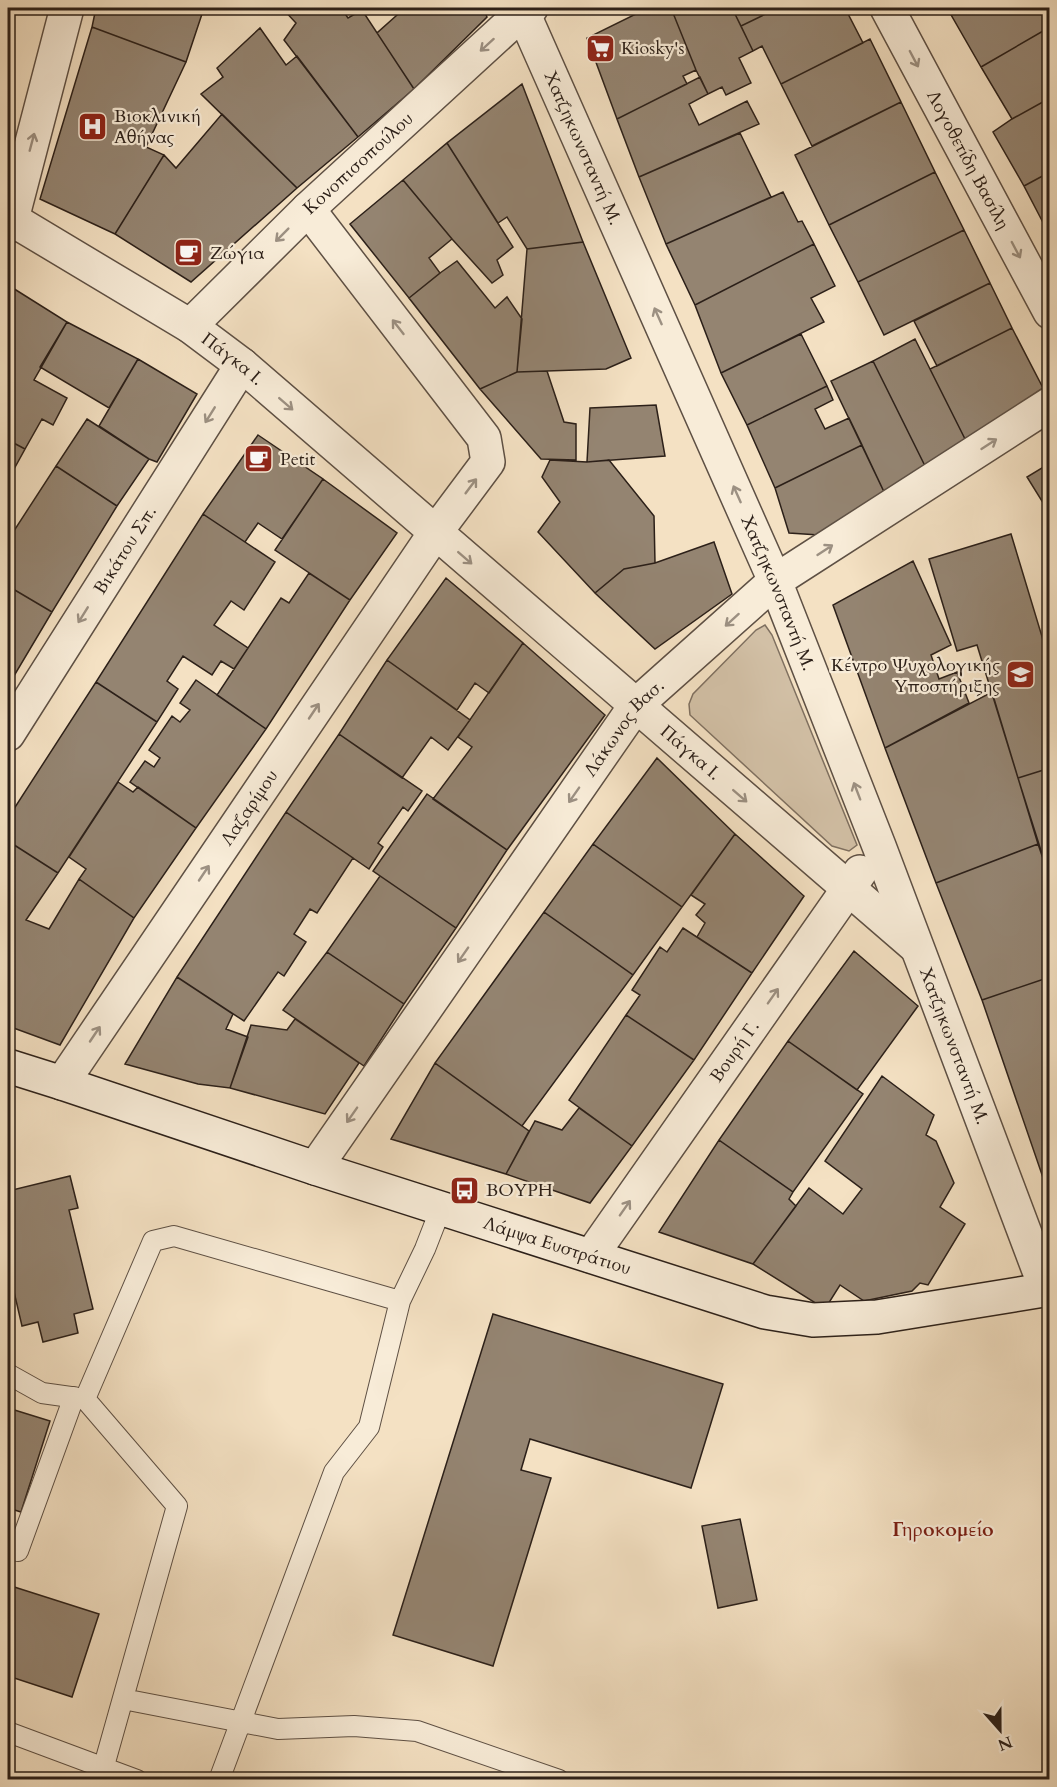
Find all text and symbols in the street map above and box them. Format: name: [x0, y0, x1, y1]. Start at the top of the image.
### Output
supermarket icon: Kiosky's: [584, 32, 616, 64]
place label: Kiosky's: [621, 36, 684, 61]
one-way arrow: [480, 38, 495, 52]
one-way arrow: [908, 50, 920, 67]
street label: Χατζηκωνσταντή Μ.: [537, 67, 628, 229]
street label: Λογοθετίδη Βασίλη: [920, 86, 1015, 234]
place label: Βιοκλινική Αθήνας: [114, 104, 201, 150]
street label: Κονοπισοπούλου: [298, 107, 419, 220]
hospital icon: Βιοκλινική Αθήνας: [77, 110, 109, 142]
one-way arrow: [26, 133, 38, 152]
one-way arrow: [275, 227, 289, 242]
cafe icon: Ζώγια: [173, 237, 205, 269]
one-way arrow: [1011, 240, 1022, 258]
place label: Ζώγια: [210, 241, 264, 266]
one-way arrow: [651, 307, 663, 325]
one-way arrow: [392, 319, 404, 335]
street label: Πάγκα Ι.: [196, 327, 269, 391]
one-way arrow: [278, 397, 294, 410]
one-way arrow: [204, 406, 216, 423]
one-way arrow: [980, 438, 996, 450]
cafe icon: Petit: [243, 443, 275, 475]
place label: Petit: [280, 447, 316, 472]
one-way arrow: [464, 478, 477, 494]
one-way arrow: [731, 485, 742, 504]
street label: Βικάτου Σπ.: [88, 501, 163, 599]
street label: Χατζηκωνσταντή Μ.: [734, 511, 821, 674]
one-way arrow: [816, 543, 833, 556]
one-way arrow: [457, 552, 473, 565]
one-way arrow: [77, 606, 89, 623]
one-way arrow: [725, 613, 740, 627]
place label: Κέντρο Ψυχολογικής Υποστήριξης: [831, 653, 1000, 699]
school or university icon: Κέντρο Ψυχολογικής Υποστήριξης: [1005, 659, 1037, 691]
street label: Λάκωνος Βασ.: [578, 674, 670, 782]
one-way arrow: [308, 704, 320, 720]
street label: Πάγκα Ι.: [655, 719, 726, 786]
street label: Λαζαρίμου: [215, 765, 284, 851]
one-way arrow: [851, 783, 862, 801]
one-way arrow: [568, 786, 580, 803]
one-way arrow: [732, 789, 748, 802]
one-way arrow: [199, 865, 211, 882]
one-way arrow: [457, 947, 469, 963]
street label: Χατζηκωνσταντή Μ.: [913, 964, 995, 1128]
one-way arrow: [767, 989, 779, 1005]
street label: Βουρή Γ.: [704, 1015, 765, 1088]
one-way arrow: [89, 1027, 101, 1043]
one-way arrow: [346, 1107, 358, 1123]
bus stop icon: ΒΟΥΡΗ: [449, 1174, 481, 1206]
place label: ΒΟΥΡΗ: [486, 1178, 553, 1203]
one-way arrow: [619, 1200, 631, 1216]
street label: Λάμψα Ευστράτιου: [480, 1211, 634, 1281]
district label: Γηροκομείο: [892, 1516, 994, 1543]
north arrow: [970, 1700, 1030, 1760]
text: N: [994, 1730, 1015, 1756]

